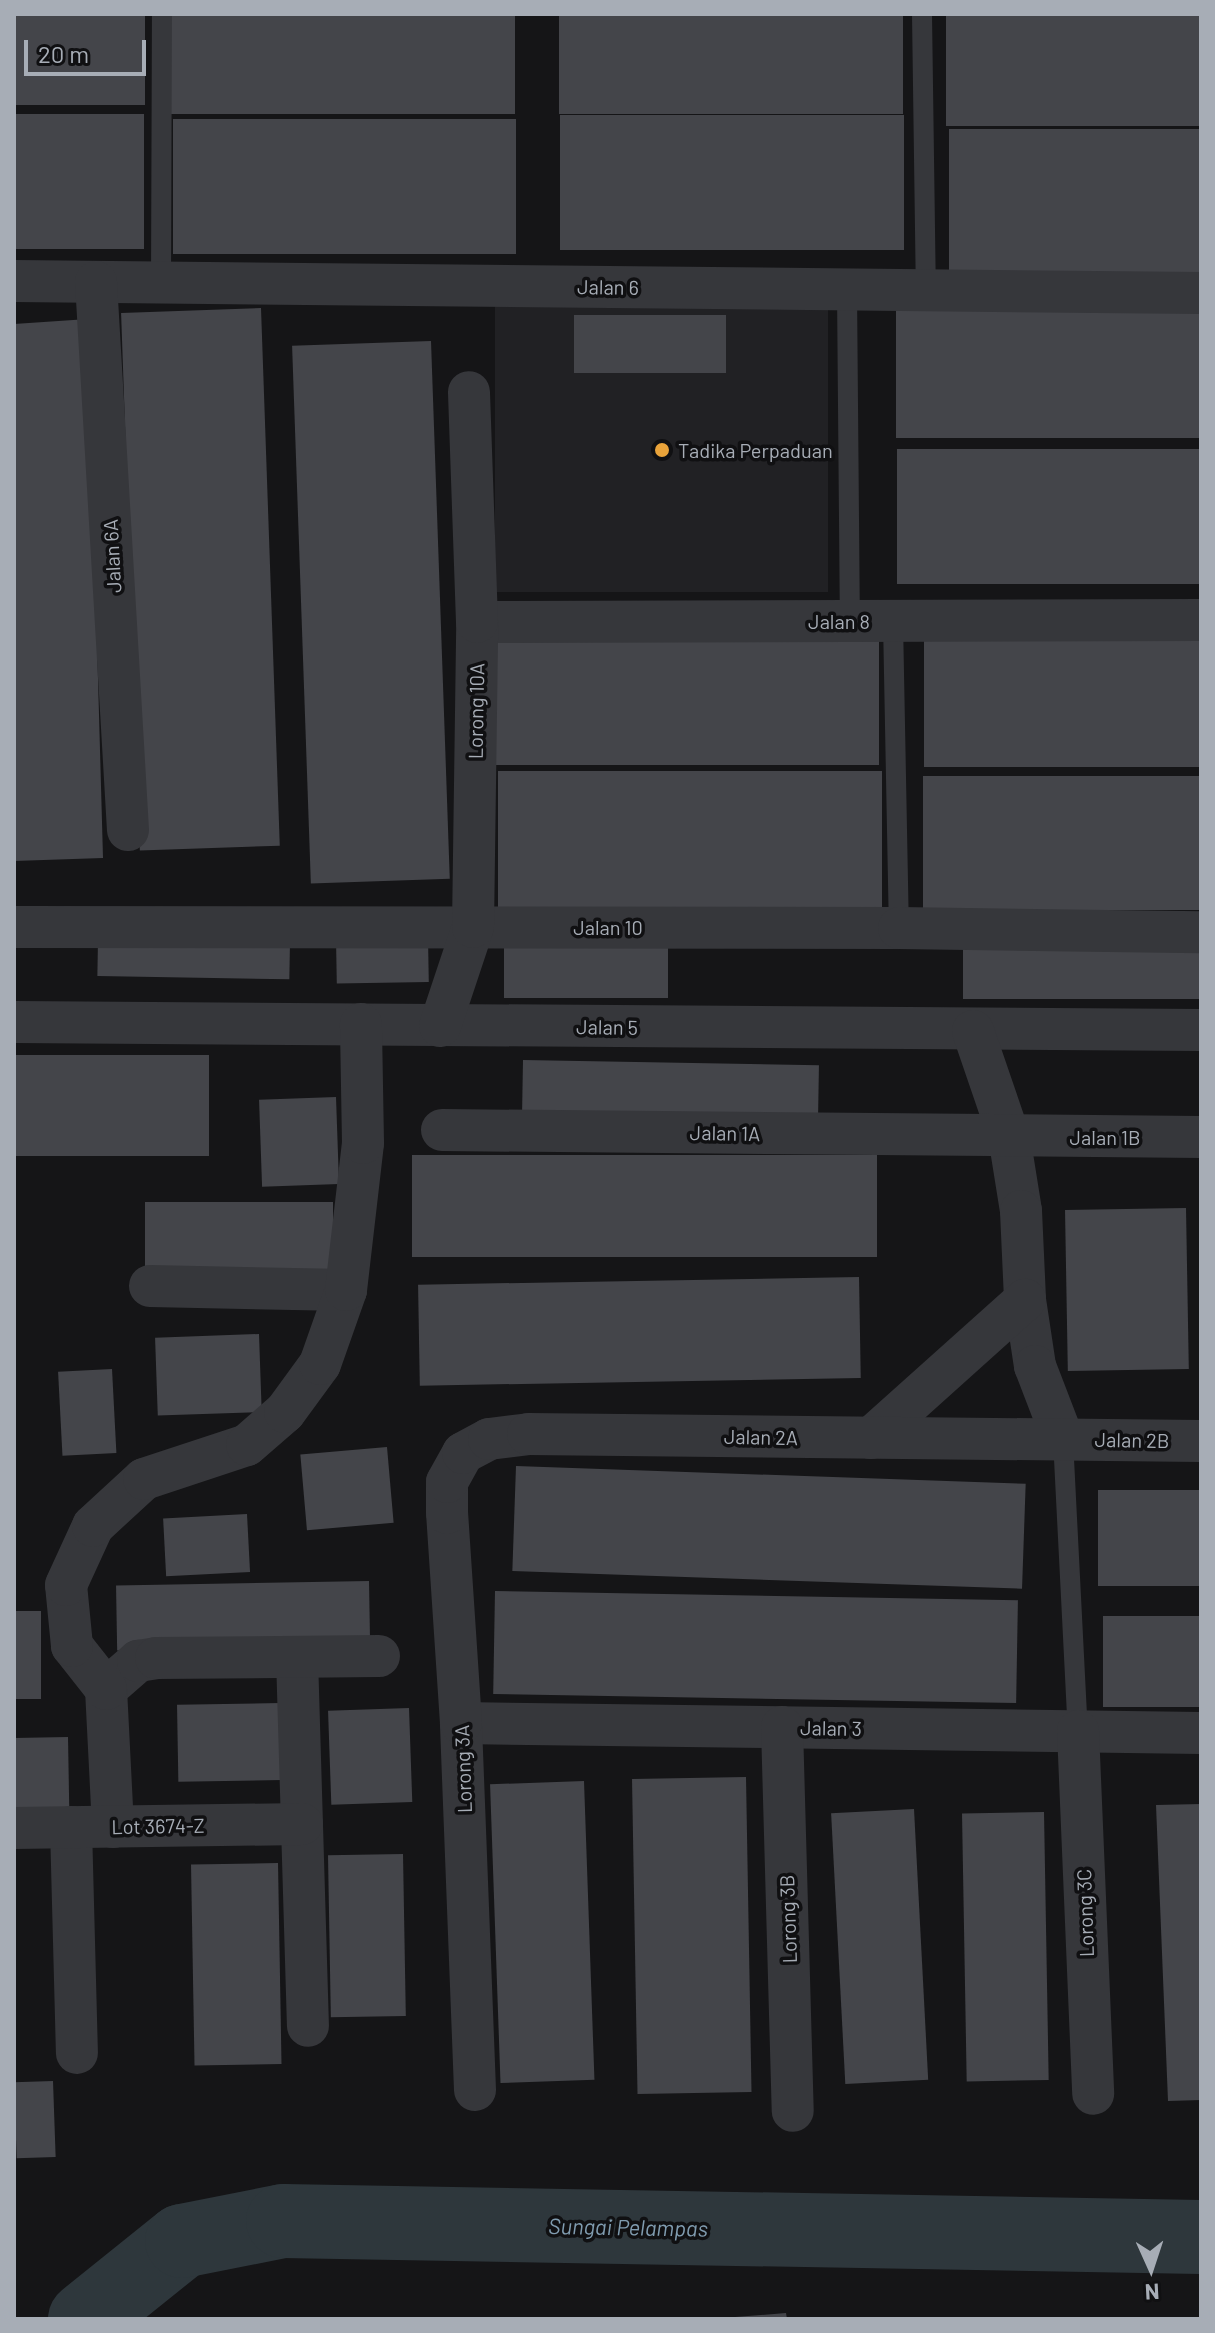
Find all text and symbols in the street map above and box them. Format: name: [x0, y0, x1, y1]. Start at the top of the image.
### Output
scale bar: [28, 24, 150, 74]
text: 20 m: [38, 39, 89, 68]
street label: Jalan 6: [577, 274, 639, 300]
place label: Tadika Perpaduan: [678, 438, 833, 462]
marker: Tadika Perpaduan: [653, 441, 671, 459]
street label: Jalan 6A: [98, 519, 126, 593]
street label: Jalan 8: [808, 609, 870, 633]
street label: Lorong 10A: [463, 663, 489, 759]
street label: Jalan 10: [573, 915, 643, 939]
street label: Jalan 5: [576, 1014, 638, 1040]
street label: Jalan 1A: [690, 1120, 760, 1146]
street label: Jalan 1B: [1070, 1125, 1140, 1149]
street label: Jalan 2A: [724, 1424, 798, 1450]
street label: Jalan 2B: [1094, 1427, 1170, 1453]
street label: Jalan 3: [800, 1715, 862, 1741]
street label: Lorong 3A: [449, 1724, 477, 1814]
street label: Lot 3674-Z: [111, 1813, 205, 1839]
street label: Lorong 3C: [1071, 1868, 1099, 1958]
street label: Lorong 3B: [774, 1874, 802, 1964]
water label: Sungai Pelampas: [548, 2212, 708, 2242]
north arrow: [1111, 2229, 1191, 2309]
text: N: [1144, 2280, 1160, 2306]

